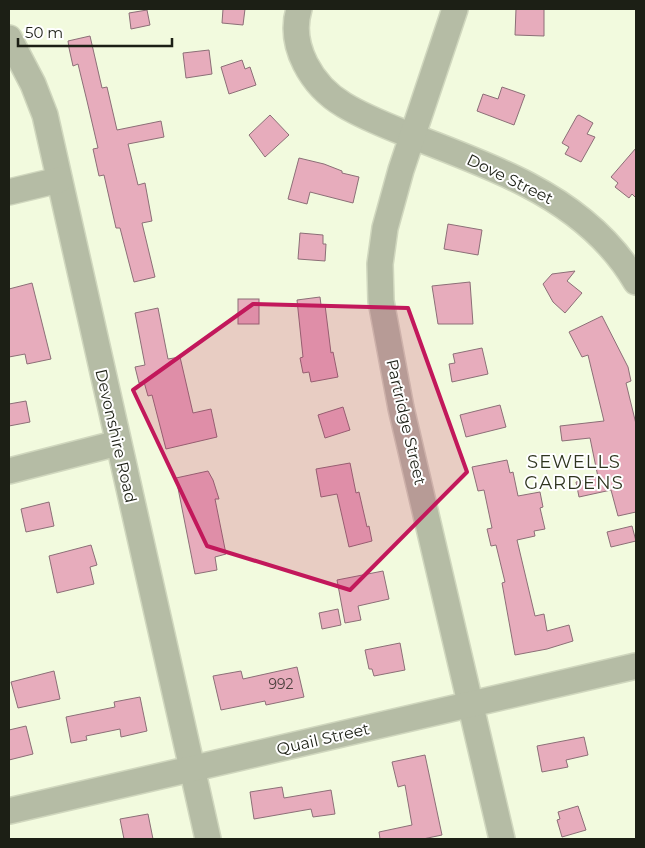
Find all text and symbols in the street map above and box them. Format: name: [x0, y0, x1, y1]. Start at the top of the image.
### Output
scale bar: [18, 15, 171, 47]
text: 50 m: [25, 23, 63, 42]
street label: Dove Street: [464, 150, 557, 208]
street label: Partridge Street: [382, 357, 430, 487]
street label: Devonshire Road: [91, 367, 141, 505]
district label: SEWELLS GARDENS: [524, 451, 624, 494]
house number: 992: [268, 675, 294, 693]
street label: Quail Street: [275, 719, 372, 759]

